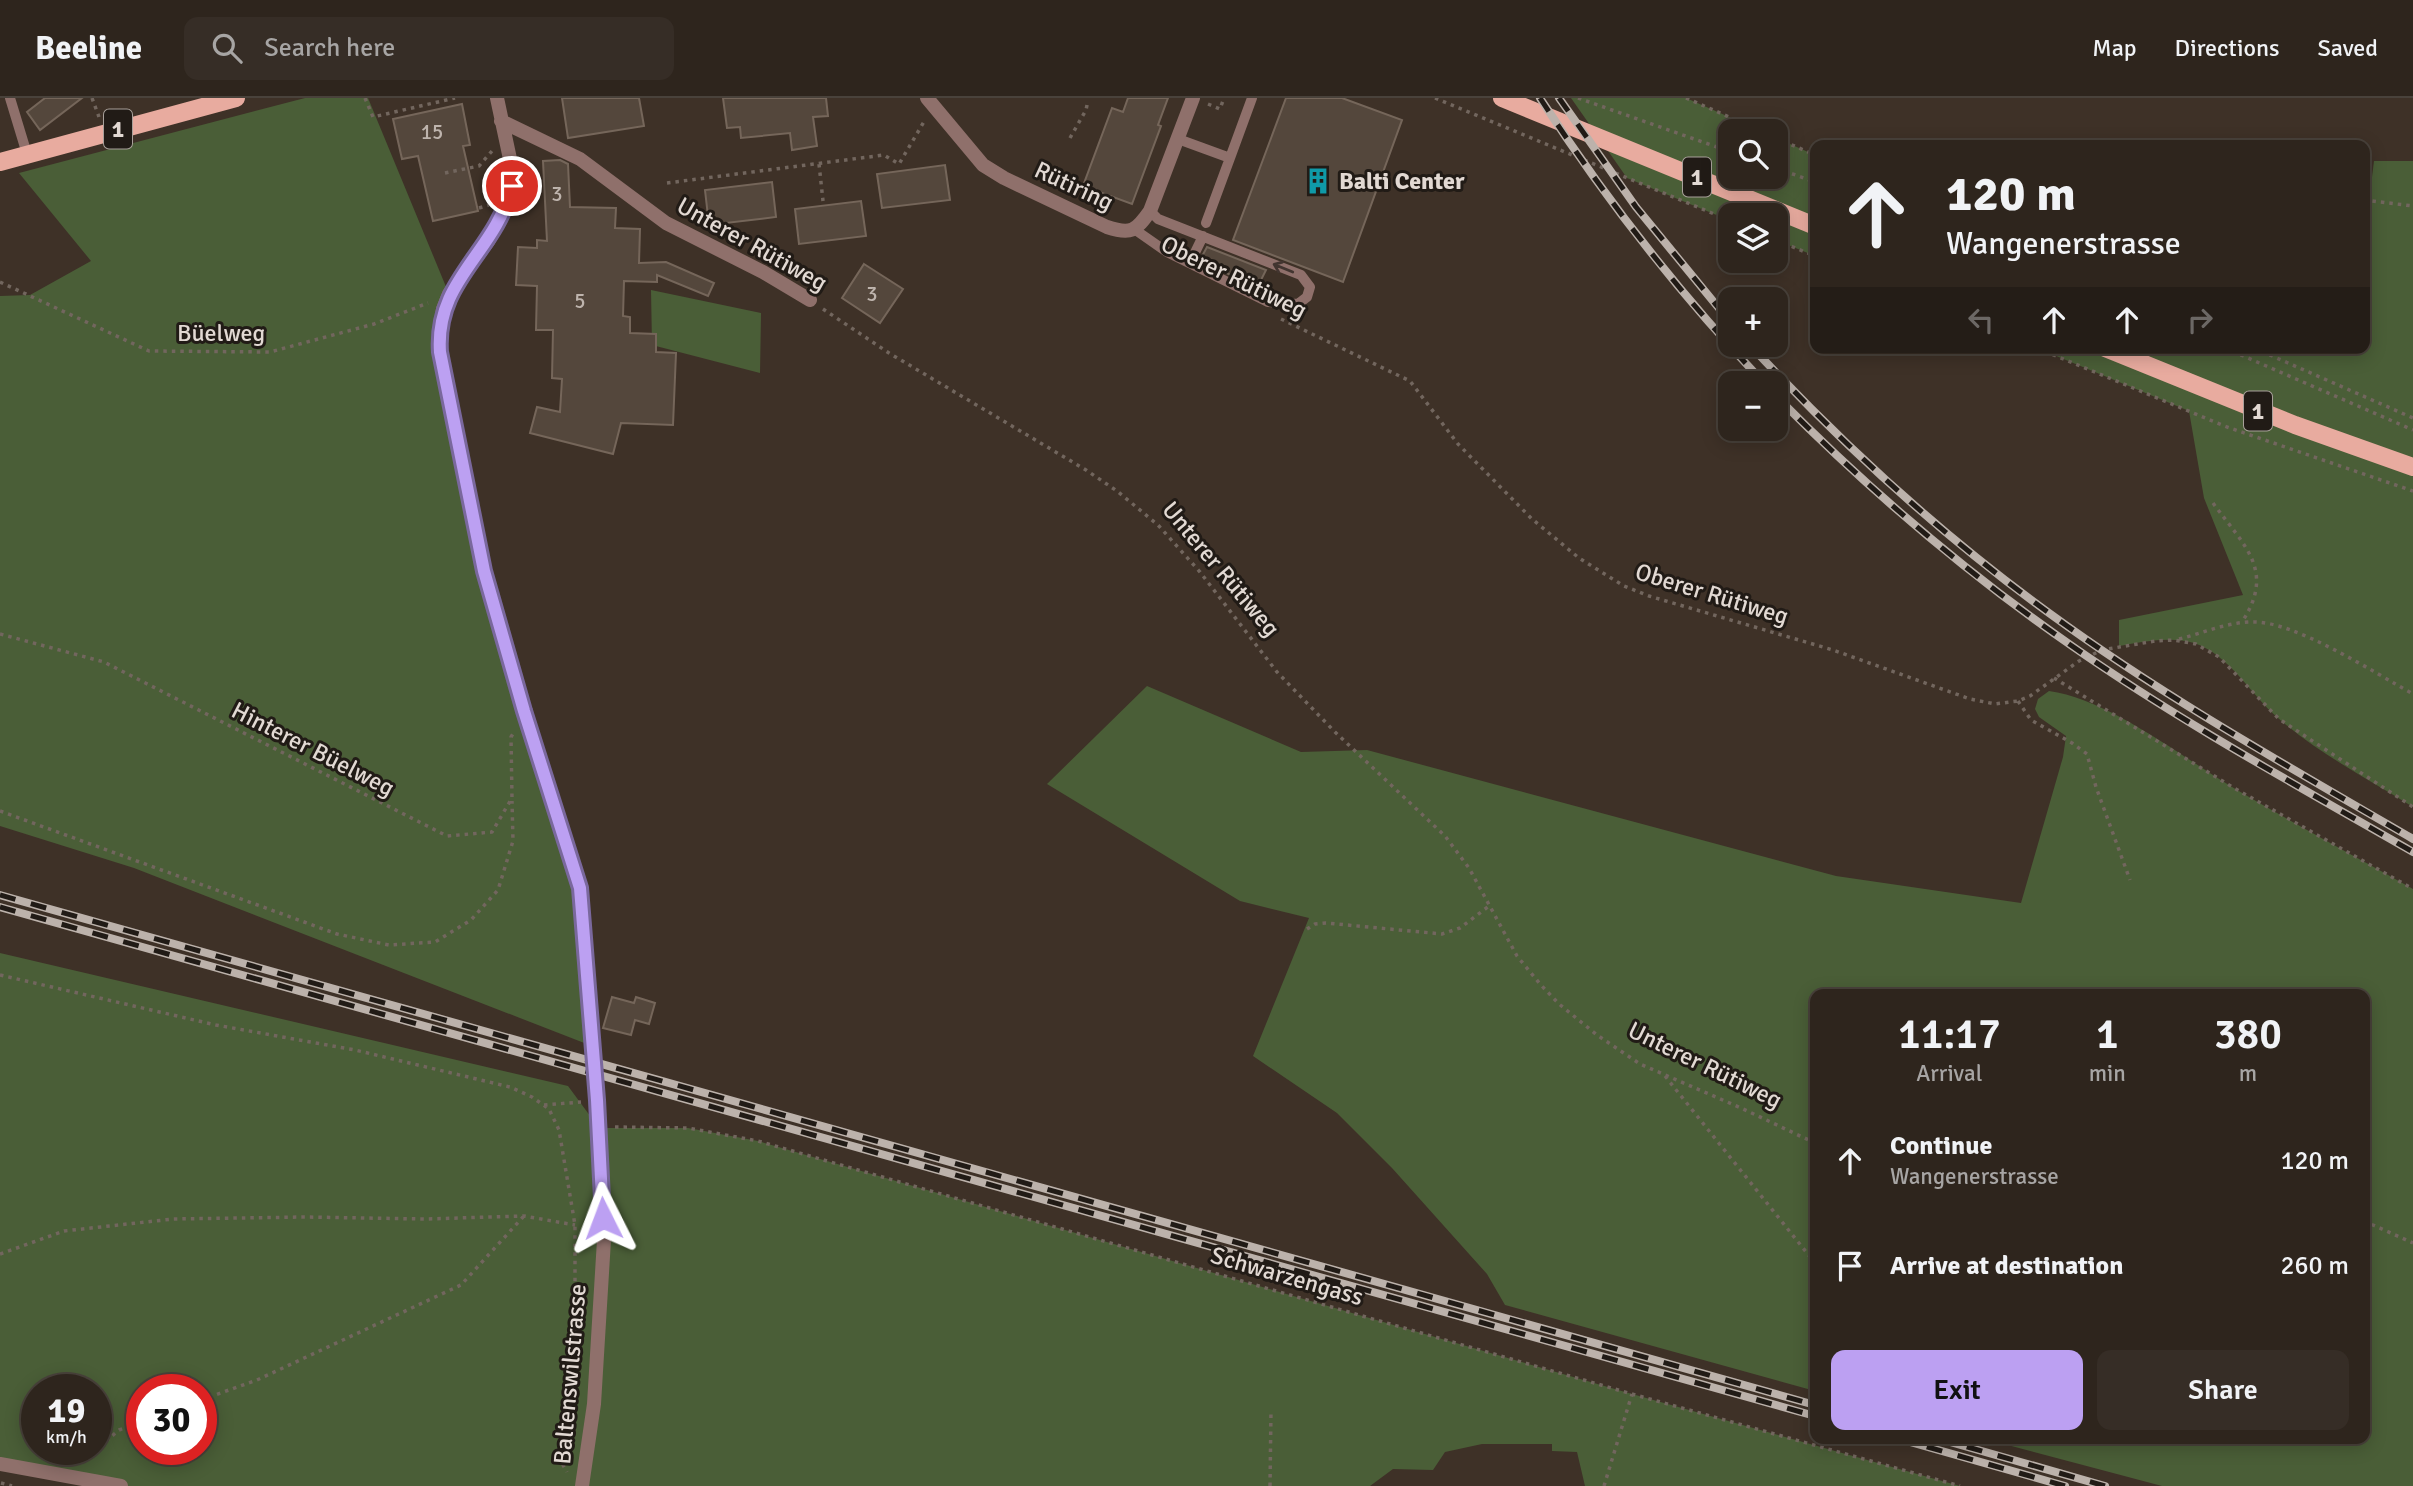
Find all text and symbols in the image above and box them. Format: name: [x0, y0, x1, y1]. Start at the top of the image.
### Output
search box: [184, 17, 674, 80]
text: Beeline: [35, 28, 142, 69]
icon: search: [208, 29, 246, 67]
text: Search here: [264, 32, 395, 64]
text: Map: [2092, 33, 2137, 63]
text: Directions: [2175, 33, 2280, 63]
text: Saved: [2318, 33, 2378, 63]
road number: 1: [104, 110, 132, 148]
house number: 15: [421, 119, 443, 145]
map controls: [1718, 119, 1788, 441]
button: search: [1718, 119, 1788, 189]
street label: Rütiring: [1030, 155, 1118, 217]
pin: [482, 156, 542, 216]
road number: 1: [1683, 158, 1711, 197]
text: 120 m: [1946, 164, 2076, 224]
building icon: Balti Center: [1303, 166, 1333, 196]
place label: Balti Center: [1339, 166, 1465, 196]
icon: arrive: [493, 167, 531, 205]
icon: ahead: [1831, 168, 1922, 259]
house number: 3: [551, 181, 563, 207]
street label: Unterer Rütiweg: [672, 190, 832, 298]
button: layers: [1718, 203, 1788, 273]
text: Wangenerstrasse: [1946, 224, 2181, 263]
street label: Oberer Rütiweg: [1156, 229, 1312, 325]
one-way arrow: [1273, 261, 1294, 274]
house number: 3: [866, 281, 878, 307]
button: +: [1718, 287, 1788, 357]
house number: 5: [574, 288, 586, 314]
icon: left: [1962, 301, 2000, 339]
icon: ahead: [2035, 301, 2073, 339]
icon: ahead: [2108, 301, 2146, 339]
icon: right: [2181, 301, 2219, 339]
street label: Büelweg: [177, 318, 265, 348]
button: −: [1718, 371, 1788, 441]
road number: 1: [2244, 392, 2272, 430]
street label: Unterer Rütiweg: [1156, 495, 1286, 643]
street label: Oberer Rütiweg: [1632, 556, 1792, 632]
street label: Hinterer Büelweg: [227, 695, 399, 803]
text: 11:17: [1898, 1009, 2001, 1060]
text: 1: [2096, 1009, 2119, 1060]
text: 380: [2214, 1009, 2282, 1060]
street label: Unterer Rütiweg: [1623, 1015, 1787, 1115]
text: Arrival: [1916, 1059, 1982, 1088]
text: min: [2089, 1059, 2126, 1088]
text: m: [2239, 1059, 2257, 1088]
text: Continue: [1890, 1130, 1992, 1162]
icon: ahead: [1831, 1142, 1869, 1180]
text: 120 m: [2280, 1145, 2349, 1177]
text: Wangenerstrasse: [1890, 1162, 2059, 1191]
position arrow: [566, 1181, 640, 1255]
street label: Schwarzengass: [1207, 1240, 1367, 1312]
icon: arrive: [1831, 1247, 1869, 1285]
text: Arrive at destination: [1890, 1250, 2123, 1282]
text: 260 m: [2280, 1250, 2349, 1282]
street label: Baltenswilstrasse: [547, 1283, 593, 1465]
button: Exit: [1831, 1350, 2083, 1430]
button: Share: [2097, 1350, 2349, 1430]
speed limit sign: 30: [126, 1374, 217, 1465]
text: 19: [48, 1389, 85, 1432]
text: km/h: [46, 1426, 87, 1448]

